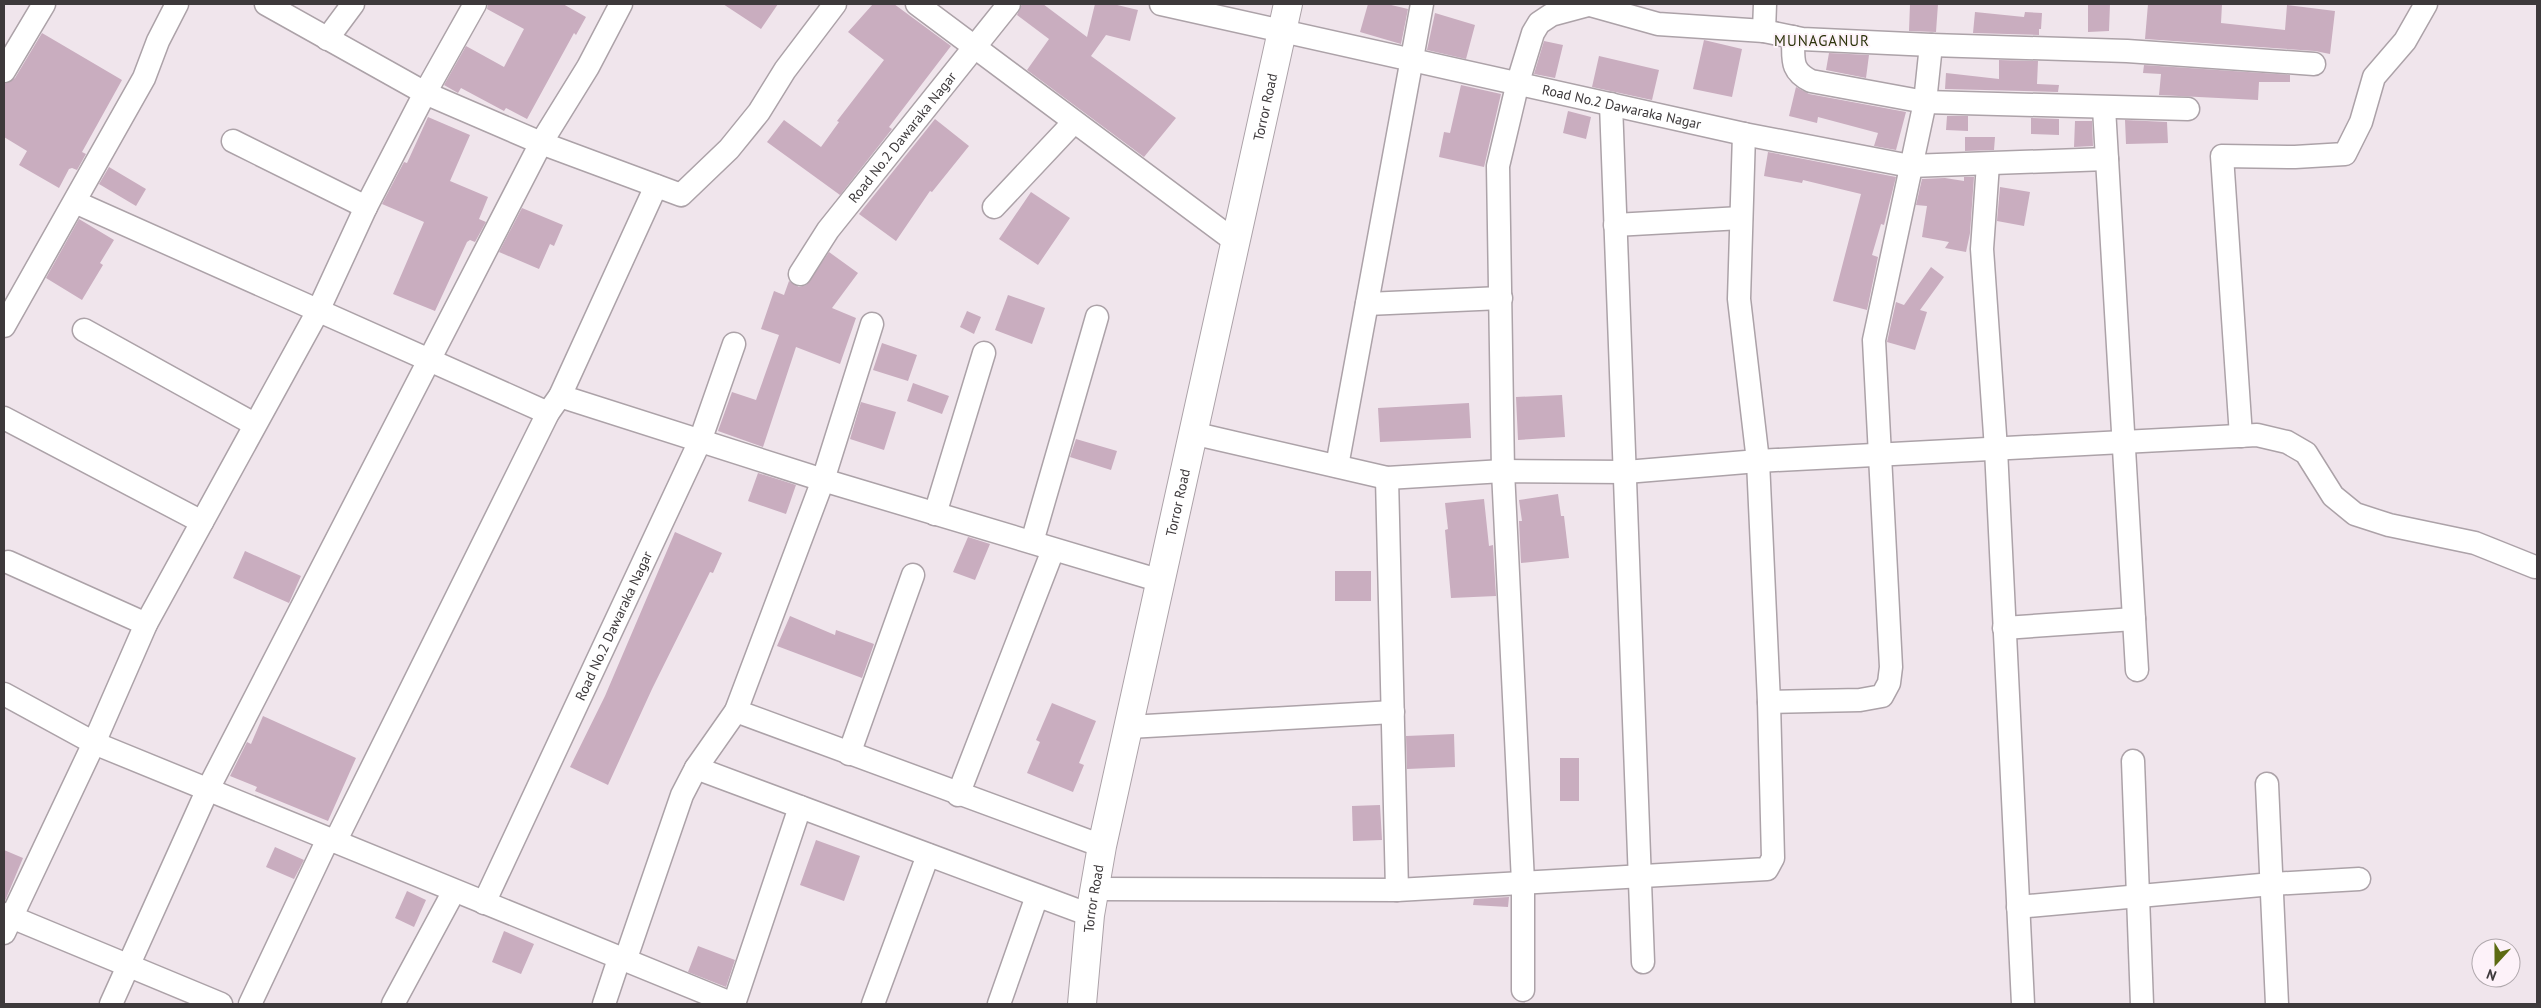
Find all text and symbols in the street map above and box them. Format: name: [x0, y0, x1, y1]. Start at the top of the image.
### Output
district label: MUNAGANUR: [1774, 31, 1870, 50]
street label: Road No.2 Dawaraka Nagar: [844, 68, 960, 206]
street label: Torror Road: [1249, 72, 1281, 143]
street label: Road No.2 Dawaraka Nagar: [1540, 80, 1703, 133]
street label: Torror Road: [1162, 467, 1194, 538]
street label: Road No.2 Dawaraka Nagar: [571, 548, 656, 703]
street label: Torror Road: [1079, 863, 1108, 933]
north arrow: [2471, 938, 2521, 988]
text: N: [2484, 965, 2499, 985]

